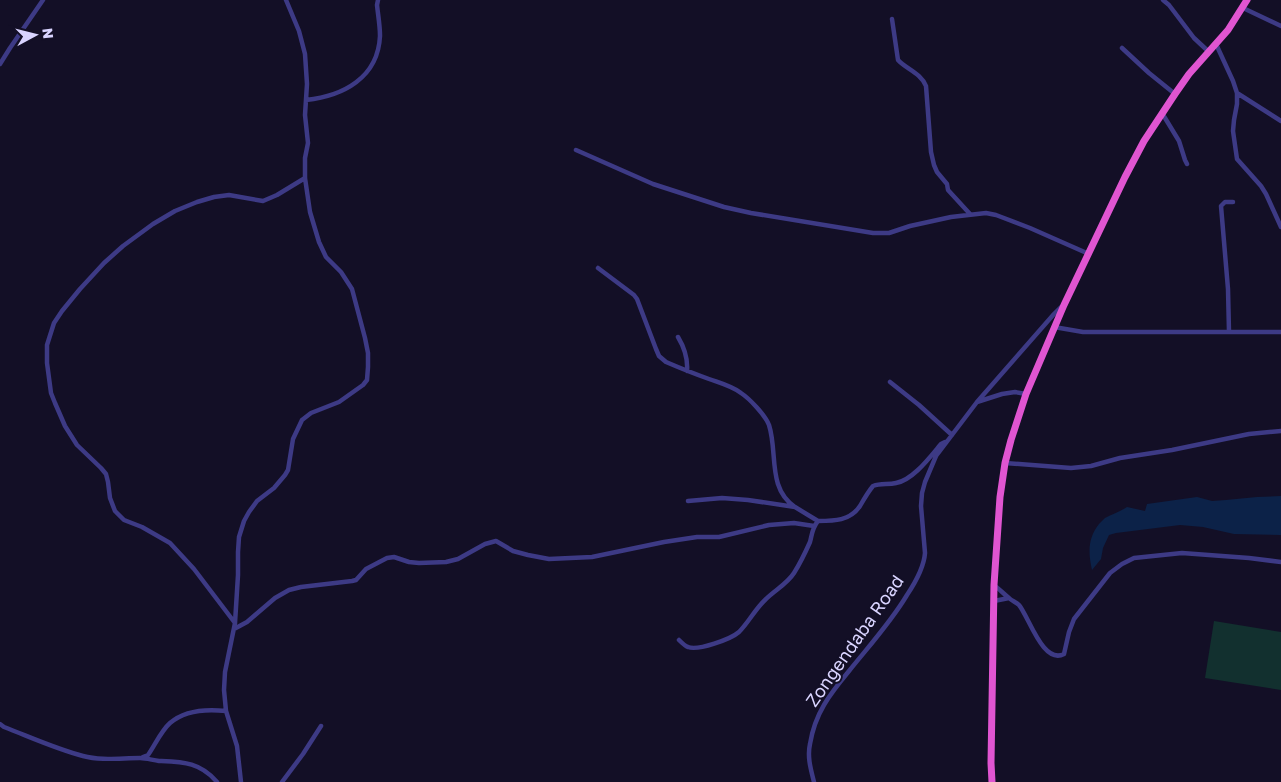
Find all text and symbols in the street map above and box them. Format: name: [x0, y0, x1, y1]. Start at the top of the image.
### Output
north arrow: [10, 10, 60, 60]
text: N: [39, 27, 57, 40]
street label: Zongendaba Road: [800, 570, 908, 711]

